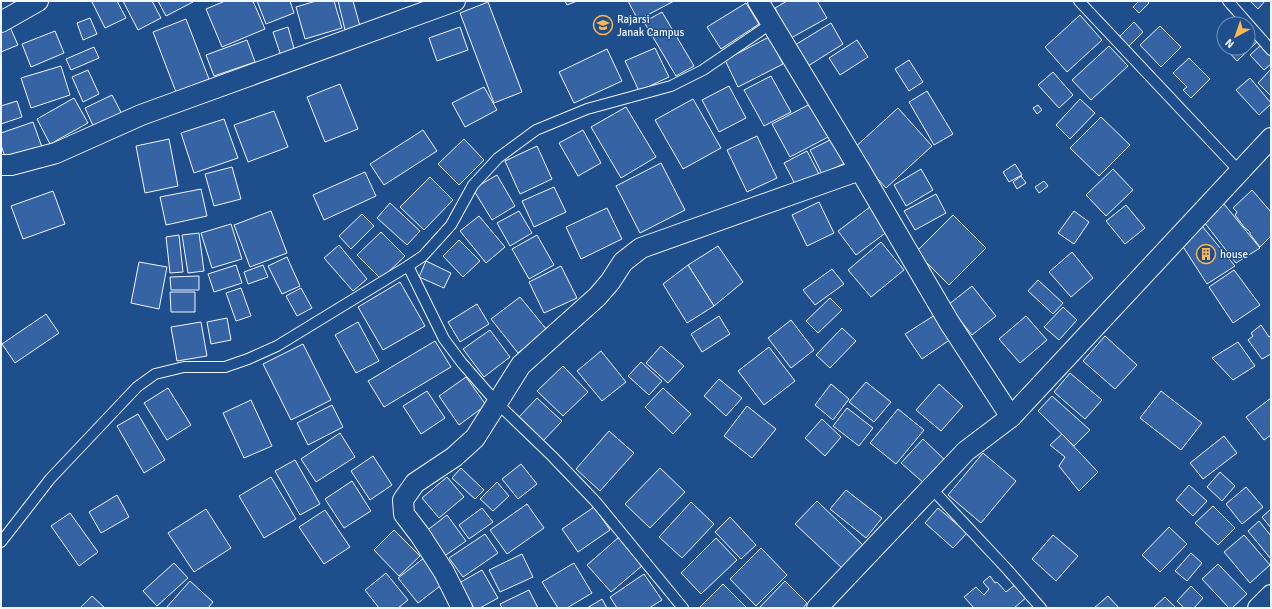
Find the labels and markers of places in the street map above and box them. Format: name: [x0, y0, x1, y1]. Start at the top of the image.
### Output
place label: Rajarsi Janak Campus: [617, 13, 684, 39]
school or university icon: Rajarsi Janak Campus: [592, 14, 614, 36]
building icon: house: [1195, 243, 1217, 265]
place label: house: [1220, 248, 1248, 261]

